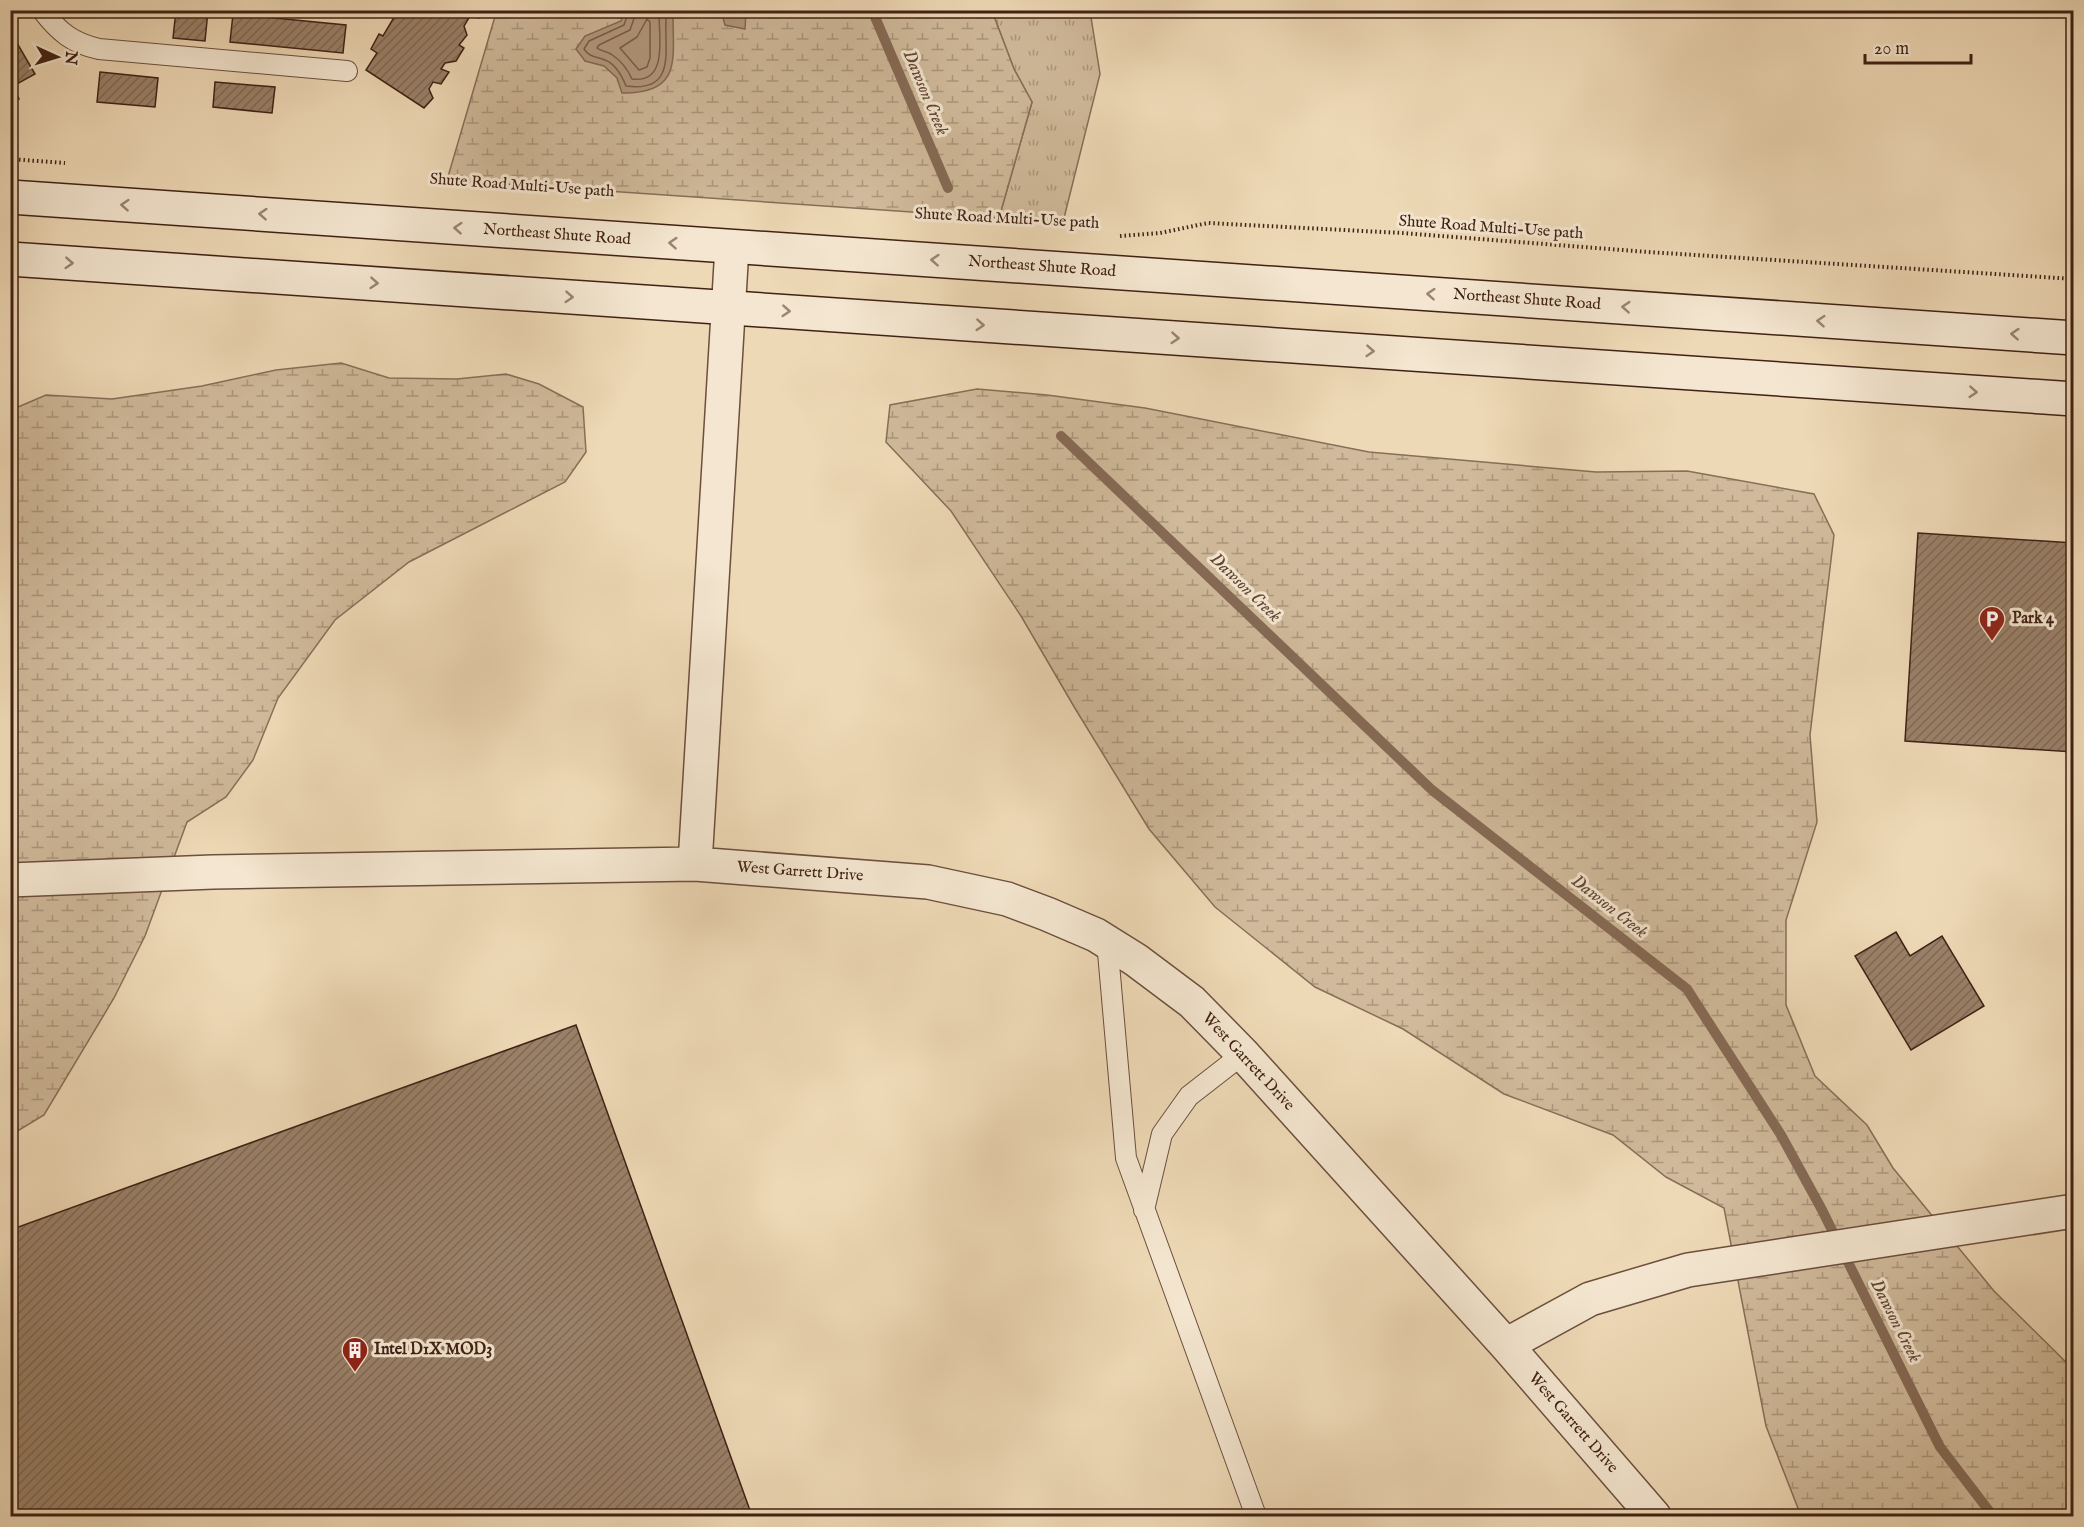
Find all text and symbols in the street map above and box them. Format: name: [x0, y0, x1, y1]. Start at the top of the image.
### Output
north arrow: [27, 27, 87, 87]
scale bar: [1865, 27, 1972, 65]
text: 20 m: [1874, 38, 1909, 61]
water label: Dawson Creek: [897, 47, 953, 139]
text: N: [59, 49, 80, 66]
street label: Shute Road Multi-Use path: [429, 170, 615, 202]
one-way arrow: [120, 199, 129, 212]
street label: Shute Road Multi-Use path: [914, 204, 1100, 234]
one-way arrow: [259, 208, 268, 221]
street label: Shute Road Multi-Use path: [1398, 212, 1584, 244]
street label: Northeast Shute Road: [482, 220, 632, 250]
one-way arrow: [453, 222, 462, 235]
one-way arrow: [669, 236, 678, 249]
street label: Northeast Shute Road: [967, 252, 1117, 282]
one-way arrow: [931, 254, 940, 267]
one-way arrow: [64, 256, 73, 269]
one-way arrow: [370, 277, 379, 290]
street label: Northeast Shute Road: [1452, 285, 1602, 315]
one-way arrow: [1427, 288, 1436, 301]
one-way arrow: [564, 290, 573, 303]
one-way arrow: [1622, 301, 1631, 314]
one-way arrow: [781, 305, 790, 318]
one-way arrow: [1816, 314, 1825, 327]
one-way arrow: [976, 318, 985, 331]
one-way arrow: [2011, 327, 2020, 340]
one-way arrow: [1171, 331, 1180, 344]
one-way arrow: [1365, 345, 1374, 358]
one-way arrow: [1968, 386, 1977, 399]
water label: Dawson Creek: [1204, 548, 1286, 628]
parking icon: Park 4: [1977, 604, 2007, 642]
place label: Park 4: [2012, 609, 2055, 629]
street label: West Garrett Drive: [736, 858, 864, 886]
water label: Dawson Creek: [1566, 870, 1652, 944]
street label: West Garrett Drive: [1197, 1009, 1299, 1115]
water label: Dawson Creek: [1864, 1275, 1926, 1367]
building icon: Intel D1X MOD3: [340, 1335, 370, 1373]
place label: Intel D1X MOD3: [374, 1340, 492, 1360]
street label: West Garrett Drive: [1524, 1369, 1622, 1477]

